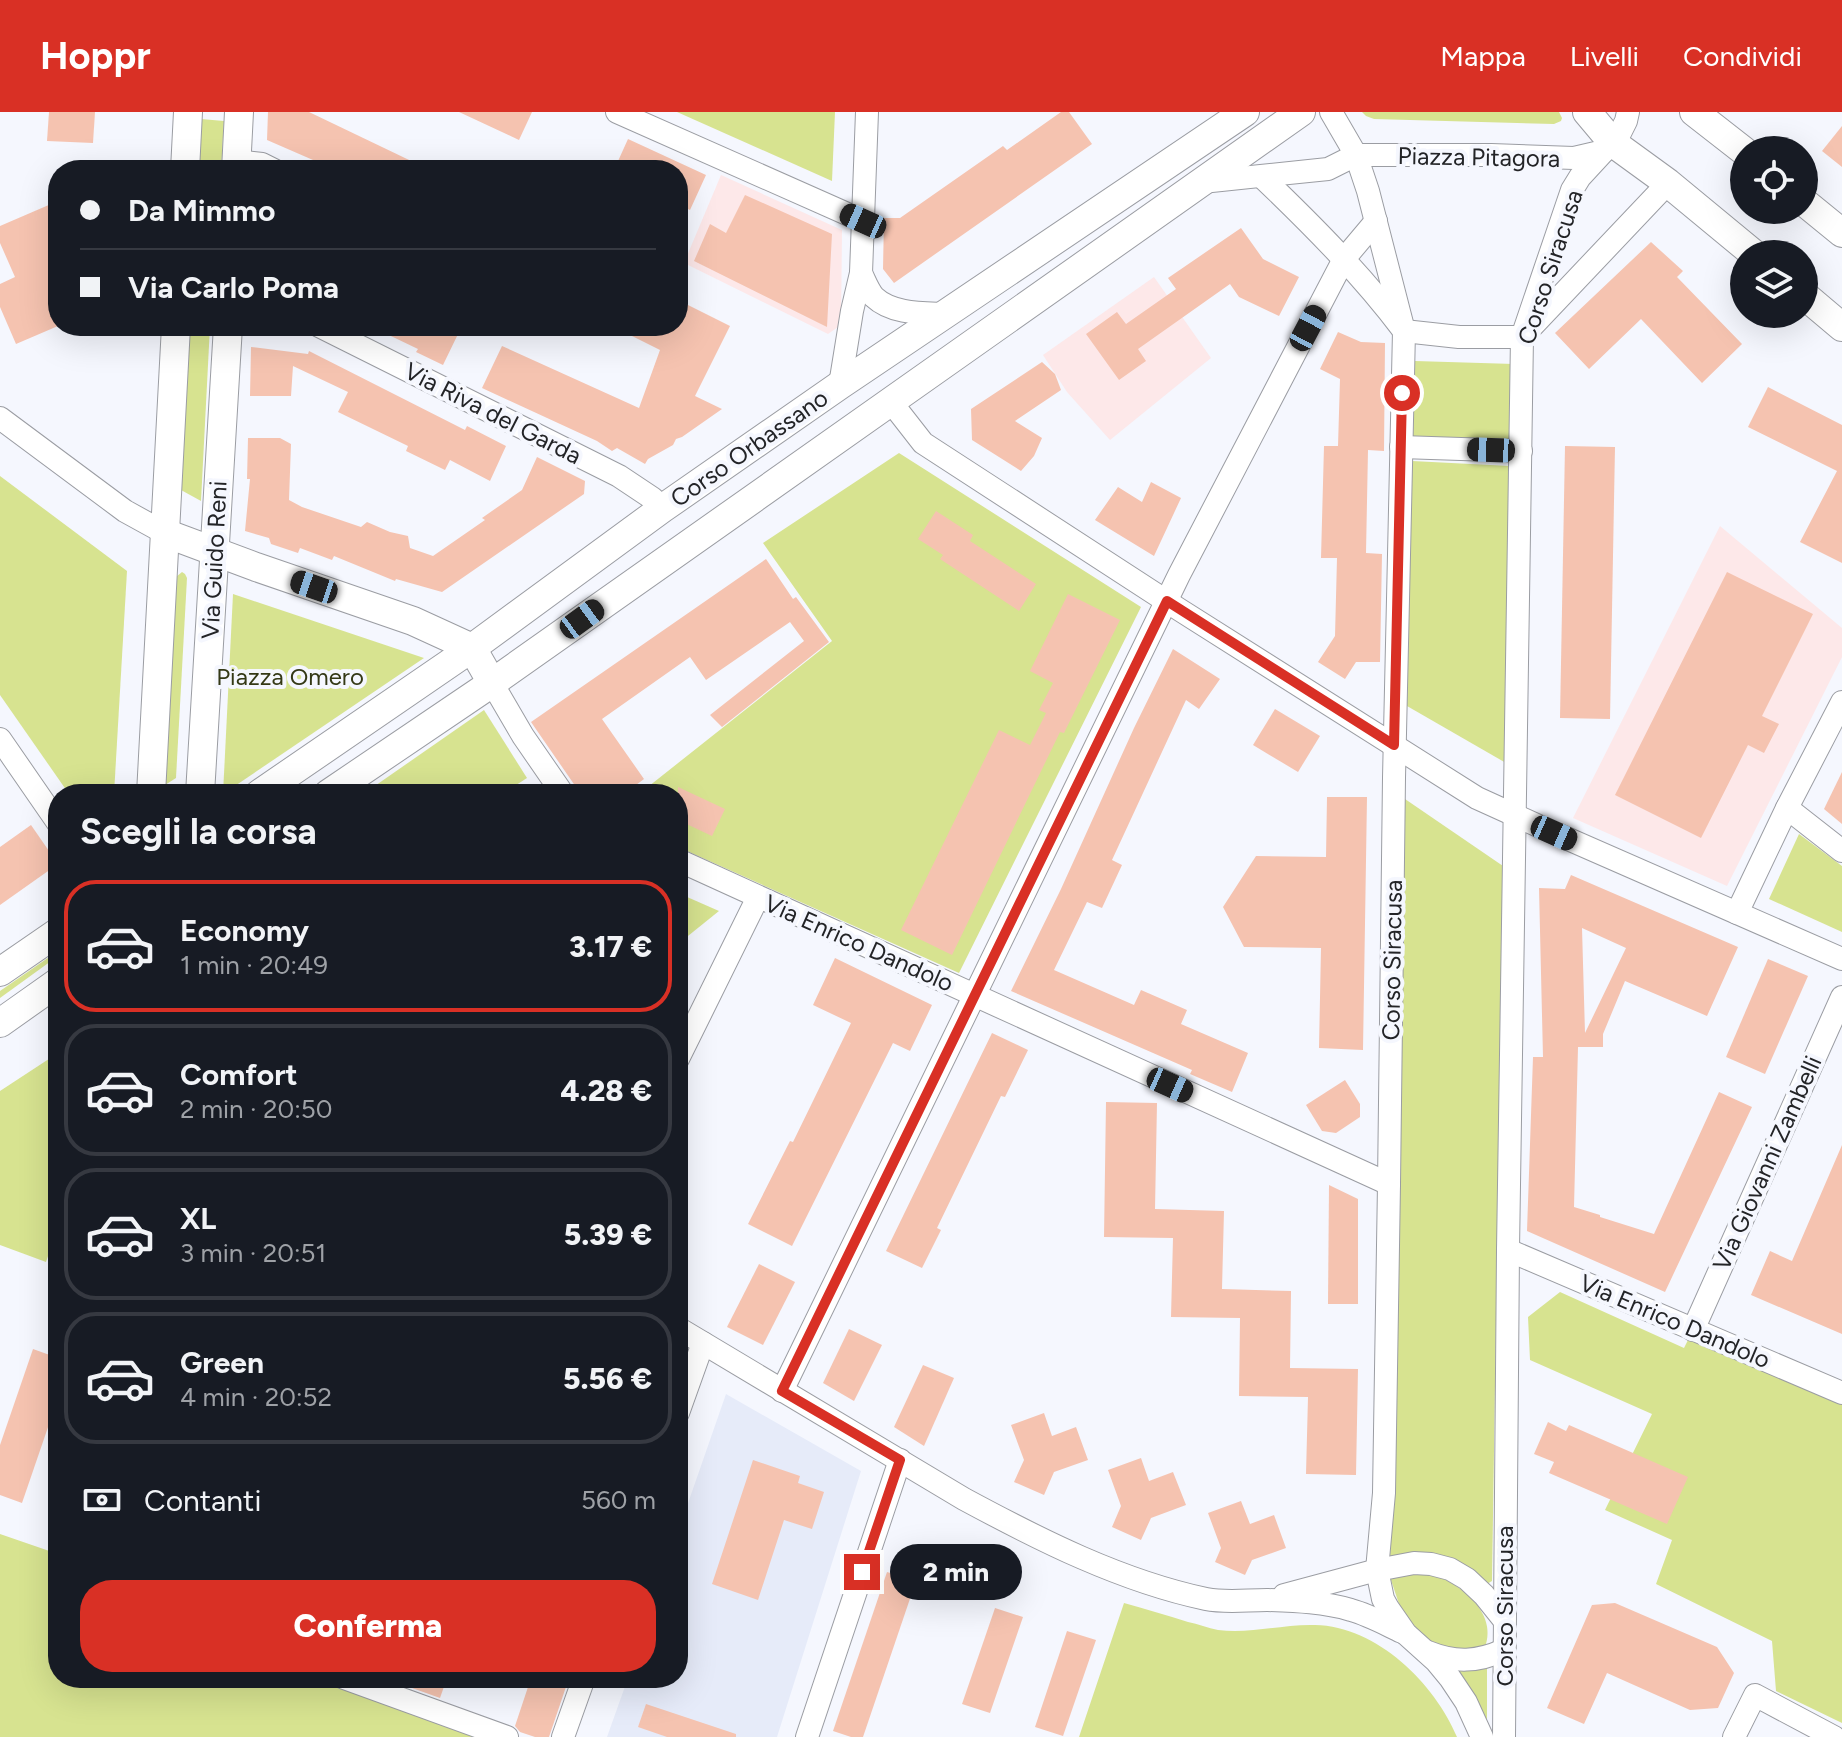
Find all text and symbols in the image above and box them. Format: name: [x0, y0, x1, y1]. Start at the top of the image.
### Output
text: Hoppr: [40, 33, 151, 79]
text: Mappa: [1440, 39, 1526, 73]
text: Livelli: [1570, 39, 1639, 73]
text: Condividi: [1683, 39, 1802, 73]
map controls: [1730, 136, 1818, 328]
button: locate: [1730, 136, 1818, 224]
street label: Piazza Pitagora: [1398, 141, 1560, 173]
street label: Corso Siracusa: [1511, 186, 1589, 348]
text: Da Mimmo: [128, 192, 275, 229]
car: [836, 200, 890, 242]
button: layers: [1730, 240, 1818, 328]
text: Via Carlo Poma: [128, 269, 339, 306]
car: [1286, 301, 1330, 355]
street label: Via Riva del Garda: [400, 356, 586, 470]
route start: [1384, 375, 1420, 411]
street label: Corso Orbassano: [665, 383, 833, 513]
car: [1467, 437, 1515, 463]
street label: Via Guido Reni: [195, 480, 233, 640]
car: [287, 568, 341, 606]
car: [556, 595, 608, 643]
park label: Piazza Omero: [216, 662, 364, 691]
text: Scegli la corsa: [80, 810, 317, 853]
car: [1527, 812, 1581, 854]
street label: Corso Siracusa: [1376, 879, 1408, 1041]
street label: Via Enrico Dandolo: [760, 888, 958, 998]
icon: car: [84, 910, 156, 982]
text: Economy: [180, 912, 309, 949]
text: 3.17 €: [569, 928, 652, 965]
text: 1 min · 20:49: [180, 949, 328, 981]
street label: Via Giovanni Zambelli: [1707, 1051, 1827, 1275]
icon: car: [84, 1054, 156, 1126]
text: Comfort: [180, 1056, 298, 1093]
car: [1143, 1064, 1197, 1106]
text: 4.28 €: [561, 1072, 652, 1109]
text: 2 min · 20:50: [180, 1093, 332, 1125]
icon: car: [84, 1198, 156, 1270]
text: XL: [180, 1200, 216, 1237]
text: 5.39 €: [564, 1216, 652, 1253]
text: 3 min · 20:51: [180, 1237, 326, 1269]
street label: Via Enrico Dandolo: [1576, 1268, 1774, 1374]
icon: car: [84, 1342, 156, 1414]
text: Green: [180, 1344, 264, 1381]
text: 5.56 €: [563, 1360, 652, 1397]
text: 4 min · 20:52: [180, 1381, 332, 1413]
icon: cash: [80, 1478, 124, 1522]
text: Contanti: [144, 1482, 261, 1519]
text: 560 m: [581, 1484, 656, 1516]
street label: Corso Siracusa: [1490, 1526, 1519, 1686]
callout: 2 min: [890, 1544, 1022, 1600]
route end: [844, 1554, 880, 1590]
text: 2 min: [923, 1556, 989, 1588]
button: Conferma: [80, 1580, 656, 1672]

